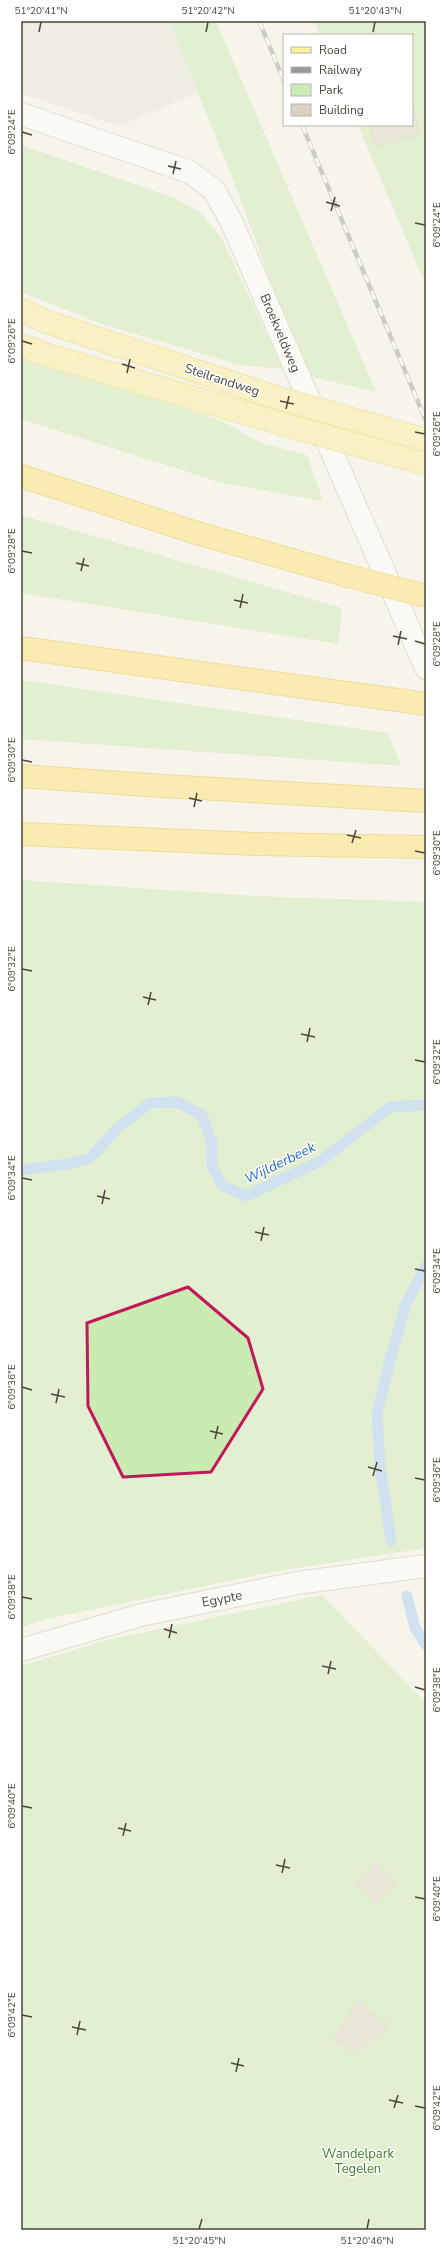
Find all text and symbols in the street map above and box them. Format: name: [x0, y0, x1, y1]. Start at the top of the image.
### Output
text: 51°20'41"N: [14, 4, 68, 18]
text: 51°20'42"N: [181, 4, 235, 18]
text: 51°20'43"N: [348, 4, 402, 18]
legend: [283, 34, 413, 126]
text: Road: [319, 42, 347, 58]
text: Railway: [319, 62, 363, 78]
text: Park: [319, 82, 344, 98]
text: Building: [319, 102, 364, 118]
text: 6°09'24"E: [5, 109, 19, 155]
text: 6°09'24"E: [430, 202, 444, 248]
street label: Broekveldweg: [255, 291, 305, 375]
text: 6°09'26"E: [5, 318, 19, 364]
street label: Steilrandweg: [182, 359, 262, 401]
text: 6°09'26"E: [430, 411, 444, 457]
text: 6°09'28"E: [5, 528, 19, 574]
text: 6°09'28"E: [430, 621, 444, 667]
text: 6°09'30"E: [5, 737, 19, 783]
text: 6°09'30"E: [430, 830, 444, 876]
text: 6°09'32"E: [5, 946, 19, 992]
text: 6°09'32"E: [430, 1039, 444, 1085]
water label: Wijlderbeek: [241, 1137, 320, 1188]
text: 6°09'34"E: [5, 1155, 19, 1201]
text: 6°09'34"E: [430, 1248, 444, 1294]
text: 6°09'36"E: [5, 1364, 19, 1410]
text: 6°09'36"E: [430, 1457, 444, 1503]
text: 6°09'38"E: [5, 1574, 19, 1620]
street label: Egypte: [200, 1586, 244, 1612]
text: 6°09'38"E: [430, 1667, 444, 1713]
text: 6°09'40"E: [5, 1783, 19, 1829]
text: 6°09'40"E: [430, 1876, 444, 1922]
text: 6°09'42"E: [5, 1992, 19, 2038]
text: 6°09'42"E: [430, 2085, 444, 2131]
park label: Wandelpark Tegelen: [322, 2145, 394, 2178]
text: 51°20'45"N: [172, 2234, 226, 2248]
text: 51°20'46"N: [340, 2234, 394, 2248]

